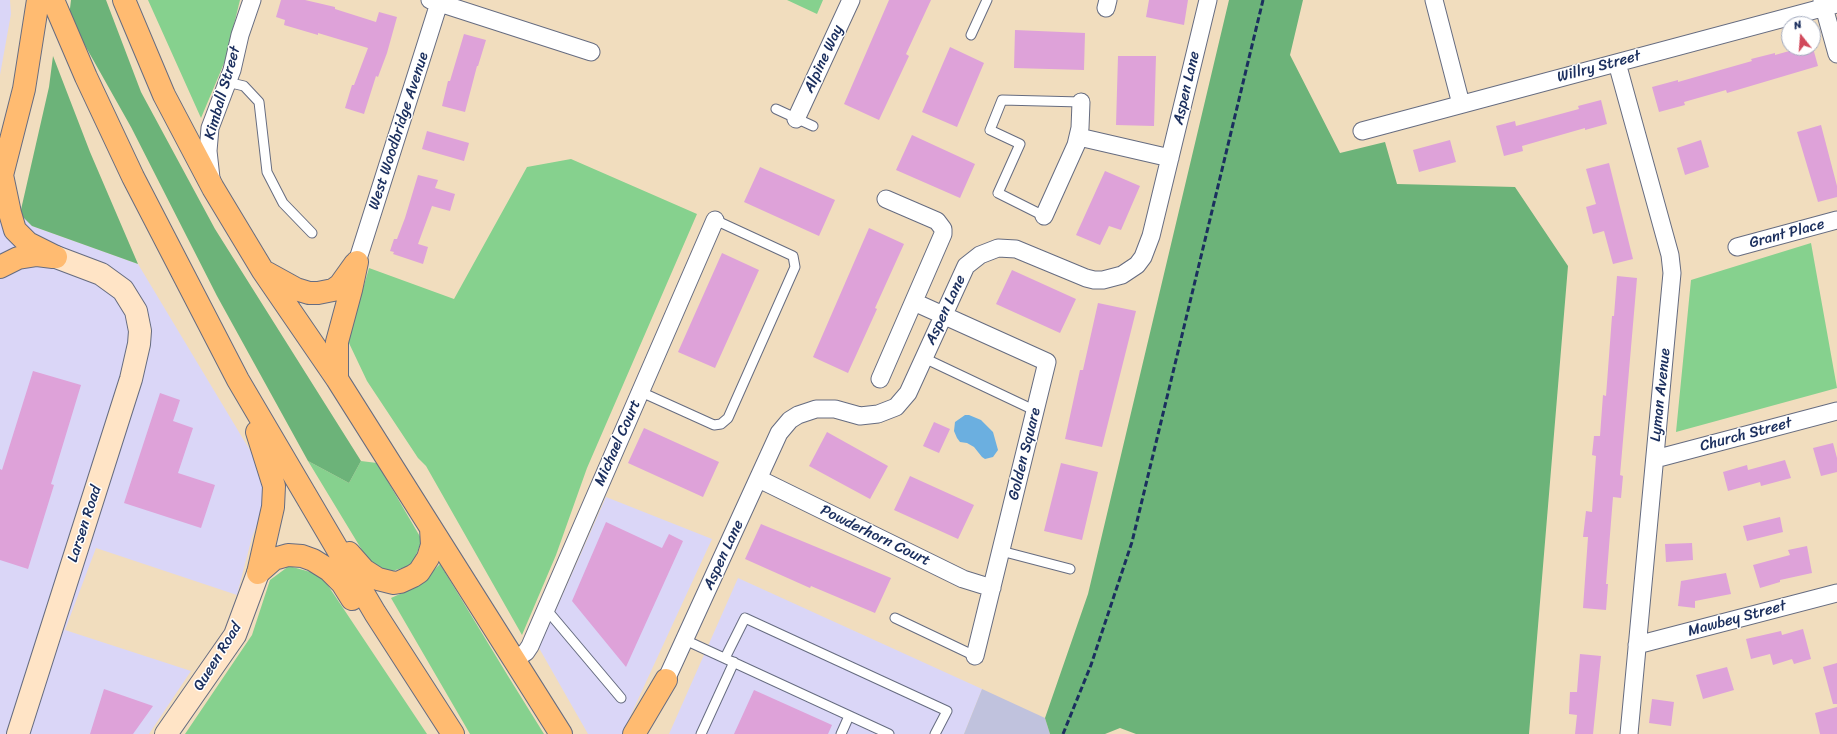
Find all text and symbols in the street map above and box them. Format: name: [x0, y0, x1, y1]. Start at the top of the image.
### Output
text: N: [1791, 15, 1804, 35]
north arrow: [1781, 16, 1821, 56]
street label: Alpine Way: [800, 22, 848, 96]
street label: Kimball Street: [201, 44, 245, 142]
street label: Willry Street: [1555, 47, 1643, 87]
street label: West Woodbridge Avenue: [365, 50, 433, 212]
street label: Aspen Lane: [1170, 50, 1204, 126]
street label: Grant Place: [1747, 215, 1827, 253]
street label: Aspen Lane: [922, 272, 970, 348]
street label: Lyman Avenue: [1647, 347, 1675, 443]
street label: Michael Court: [591, 397, 645, 489]
street label: Golden Square: [1005, 406, 1045, 502]
street label: Church Street: [1698, 414, 1794, 456]
street label: Larsen Road: [64, 483, 106, 565]
street label: Powderhorn Court: [817, 502, 933, 570]
street label: Aspen Lane: [700, 517, 748, 593]
street label: Mawbey Street: [1686, 597, 1788, 641]
street label: Queen Road: [190, 620, 246, 694]

